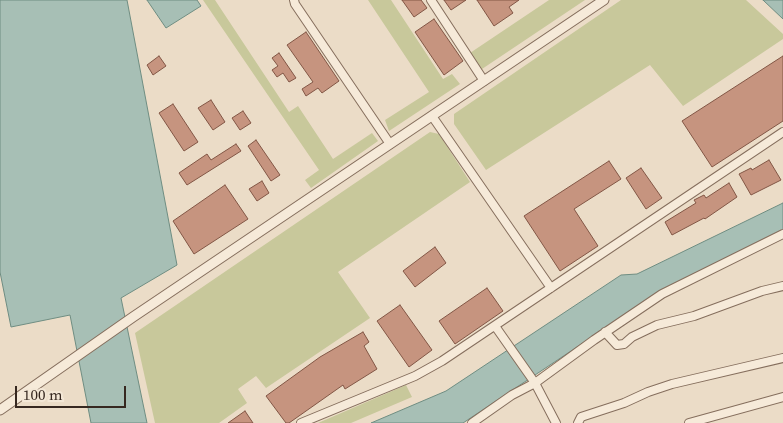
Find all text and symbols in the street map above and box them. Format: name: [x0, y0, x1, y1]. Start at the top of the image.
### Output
scale bar: [18, 376, 129, 408]
text: 100 m: [23, 384, 63, 405]

